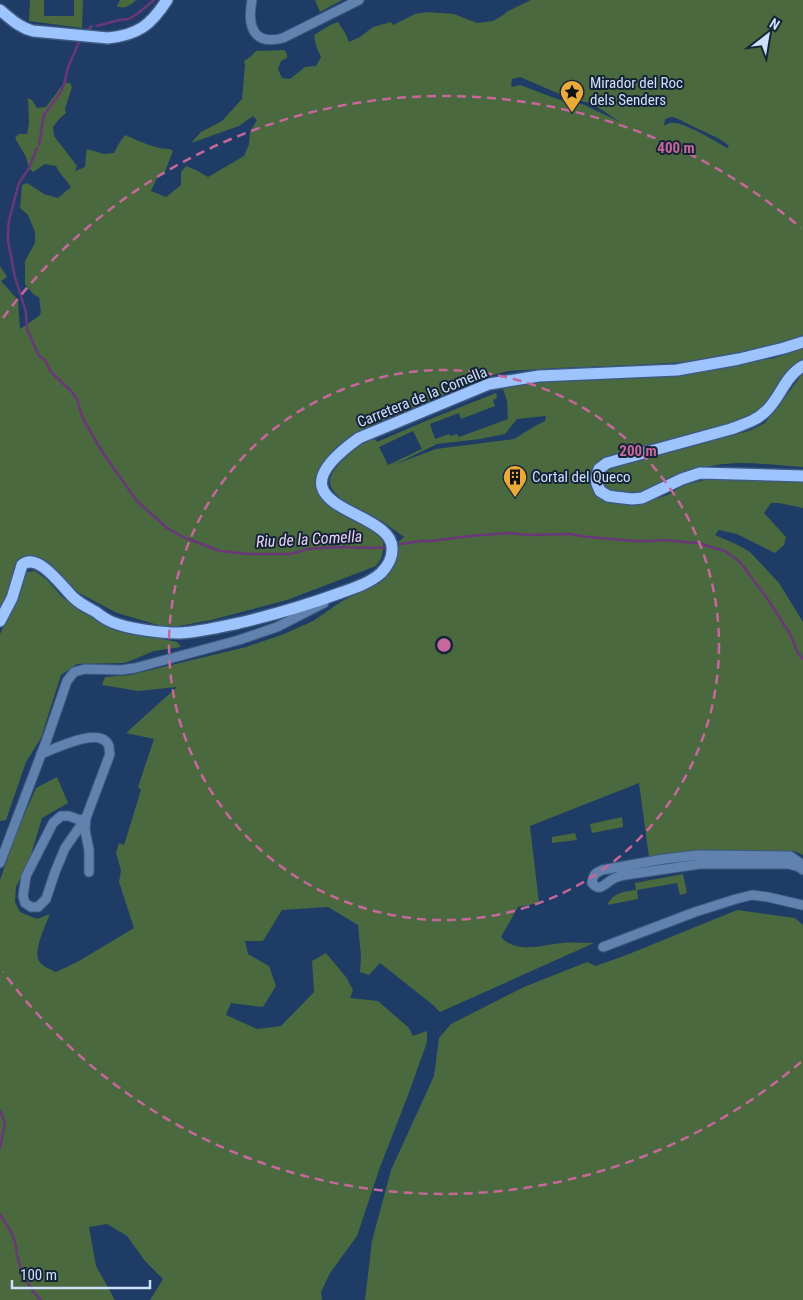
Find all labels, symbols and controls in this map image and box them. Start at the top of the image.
north arrow [743,10,793,60]
text: N [767,15,782,33]
place label: Mirador del Roc dels Senders [590,74,683,109]
place icon: Mirador del Roc dels Senders [559,79,585,113]
text: 400 m [657,139,695,157]
street label: Carretera de la Comella [354,363,490,431]
text: 200 m [619,442,657,460]
building icon: Cortal del Queco [502,464,528,498]
place label: Cortal del Queco [532,468,631,486]
water label: Riu de la Comella [255,527,363,551]
centre of rings [435,636,453,654]
scale bar [12,1258,150,1290]
text: 100 m [20,1266,57,1284]

